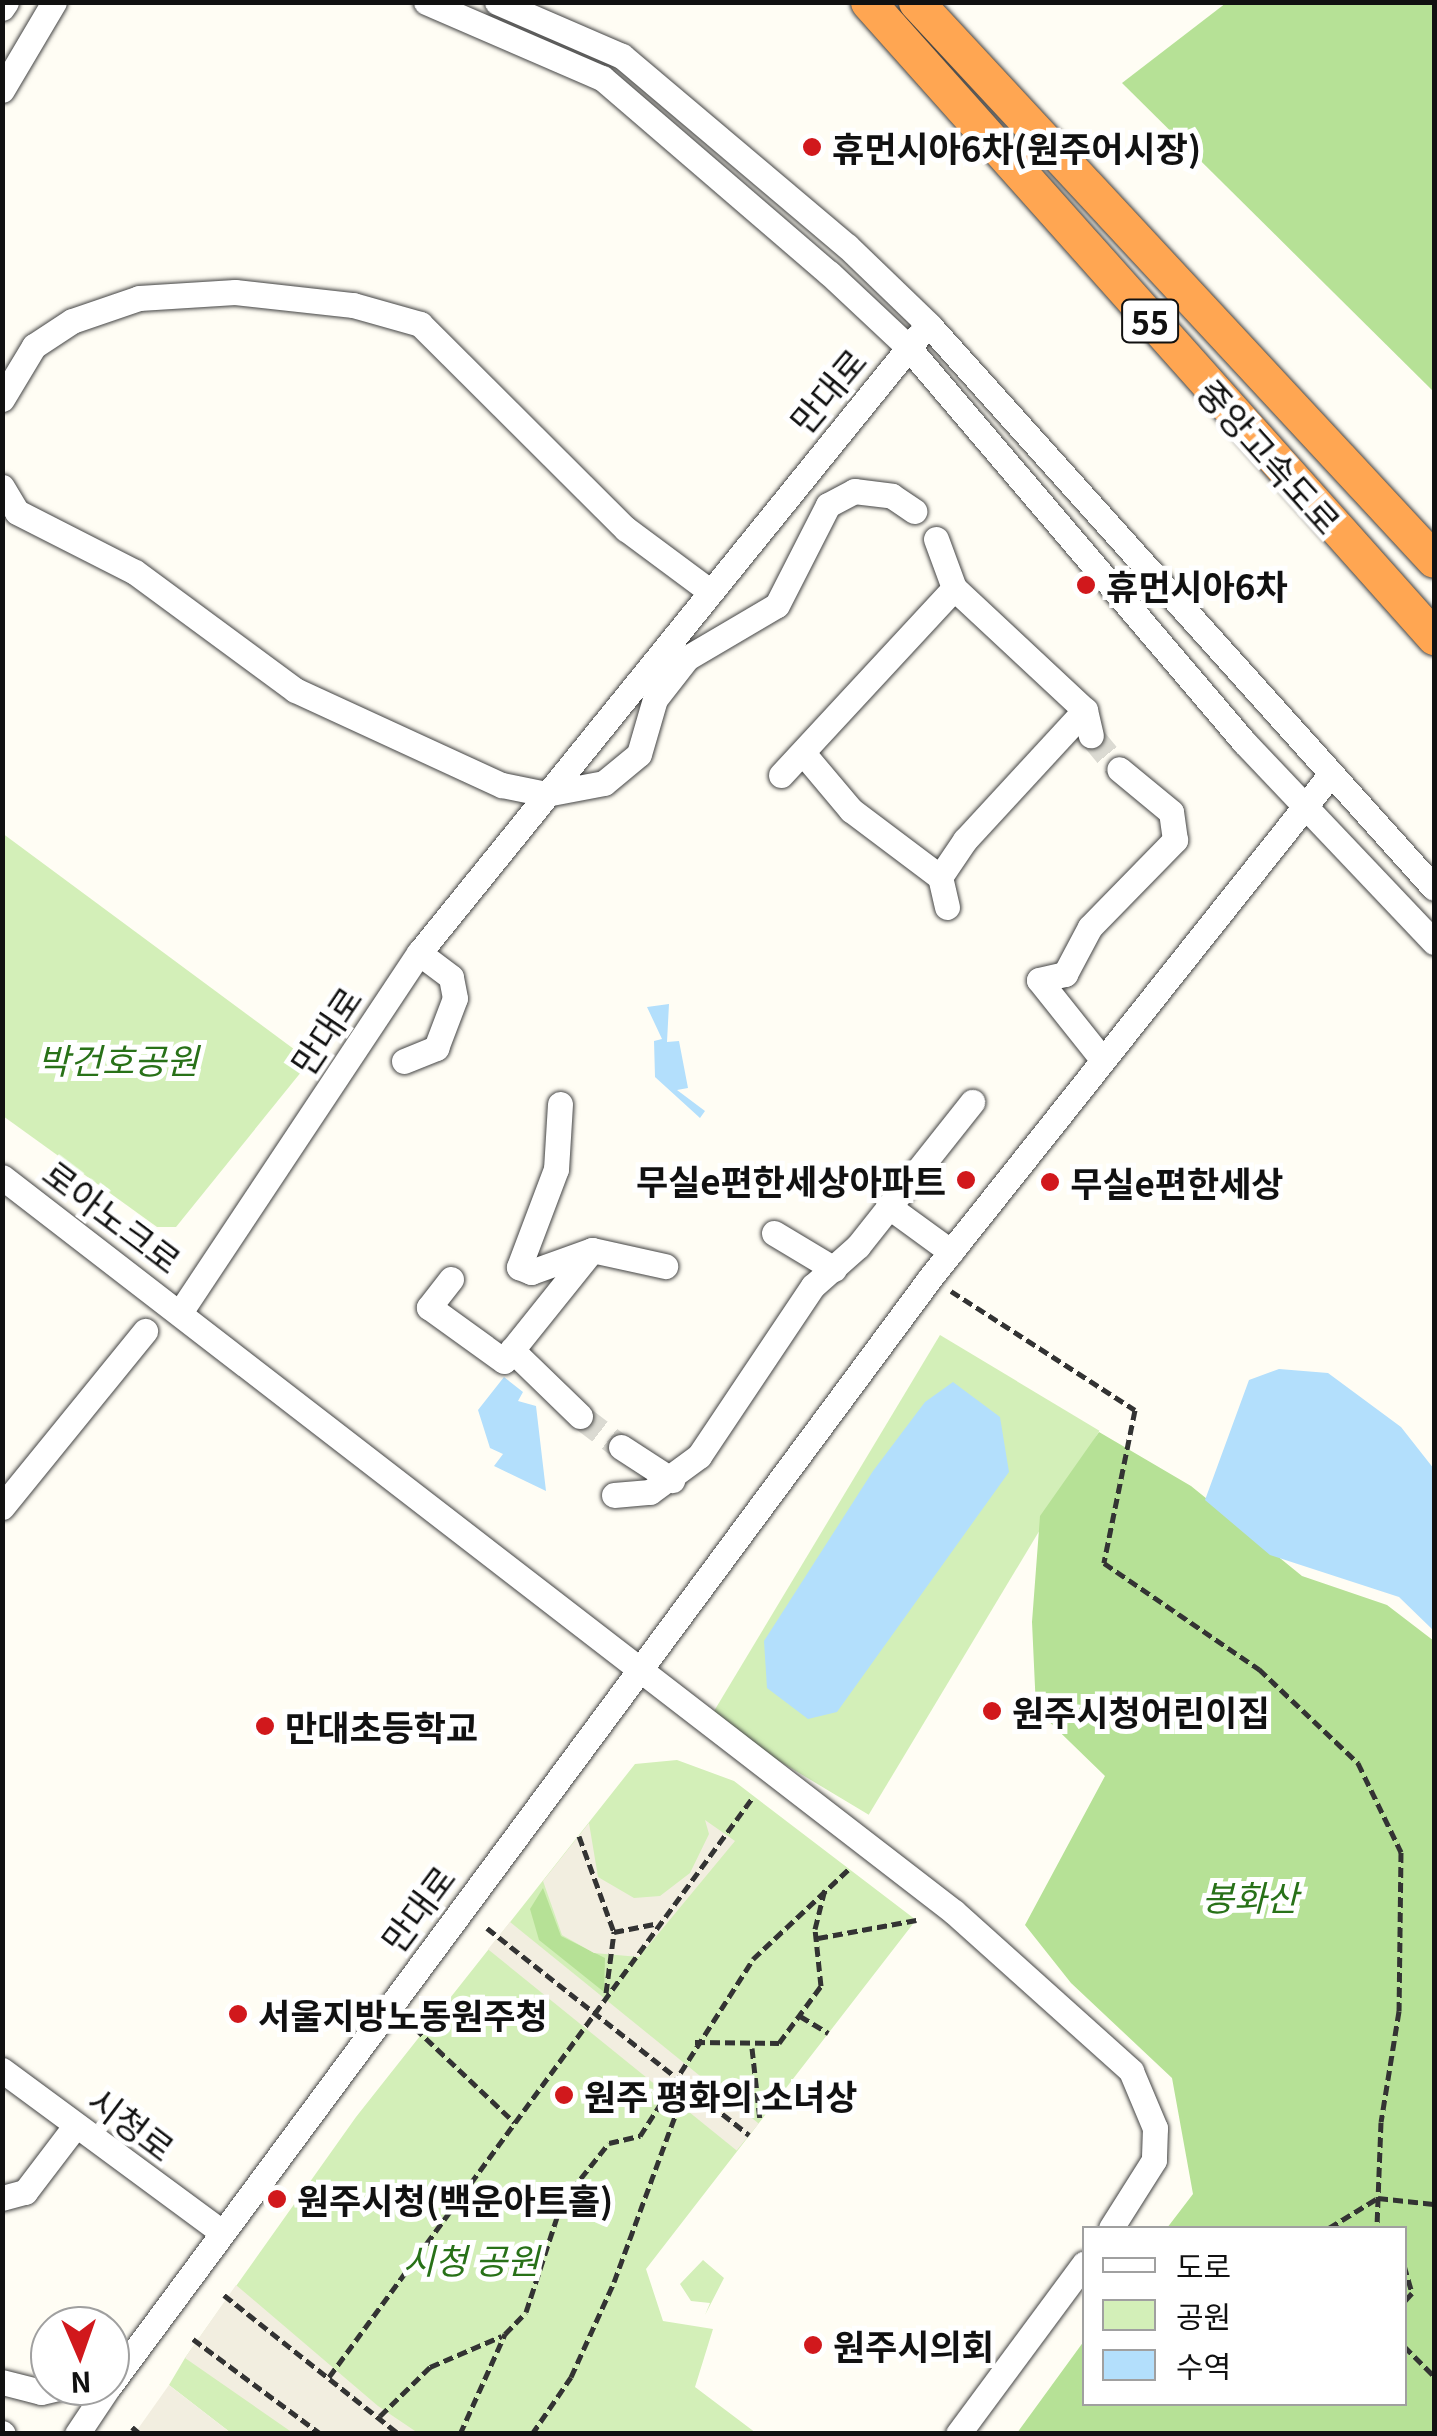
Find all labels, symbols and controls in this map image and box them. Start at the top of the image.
place label: 휴먼시아6차(원주어시장) [832,126,1201,168]
marker: 휴먼시아6차(원주어시장) [801,136,823,158]
road number: 55 [1120,294,1180,348]
street label: 만대로 [780,340,874,440]
street label: 중앙고속도로 [1190,370,1350,542]
place label: 휴먼시아6차 [1106,564,1288,606]
marker: 휴먼시아6차 [1075,574,1097,596]
street label: 만대로 [281,978,369,1082]
park label: 박건호공원 [38,1038,198,1080]
street label: 로아노크로 [36,1151,190,1281]
place label: 무실e편한세상아파트 [636,1159,946,1201]
place label: 무실e편한세상 [1070,1161,1284,1203]
marker: 무실e편한세상아파트 [955,1169,977,1191]
marker: 무실e편한세상 [1039,1171,1061,1193]
place label: 원주시청어린이집 [1012,1690,1270,1732]
marker: 원주시청어린이집 [981,1700,1003,1722]
place label: 만대초등학교 [285,1705,478,1747]
marker: 만대초등학교 [254,1715,276,1737]
street label: 만대로 [371,1857,463,1959]
park label: 봉화산 [1202,1875,1298,1917]
place label: 서울지방노동원주청 [258,1993,548,2035]
marker: 서울지방노동원주청 [227,2003,249,2025]
place label: 원주 평화의 소녀상 [584,2074,857,2116]
street label: 시청로 [81,2077,183,2169]
marker: 원주 평화의 소녀상 [553,2084,575,2106]
place label: 원주시청(백운아트홀) [297,2178,613,2220]
marker: 원주시청(백운아트홀) [266,2188,288,2210]
legend [1082,2226,1407,2406]
park label: 시청 공원 [403,2238,539,2280]
text: 도로 [1176,2243,1231,2287]
text: 공원 [1176,2293,1231,2337]
north arrow [30,2306,130,2406]
place label: 원주시의회 [833,2324,994,2366]
marker: 원주시의회 [802,2334,824,2356]
text: 수역 [1176,2343,1231,2387]
text: N [70,2364,92,2404]

